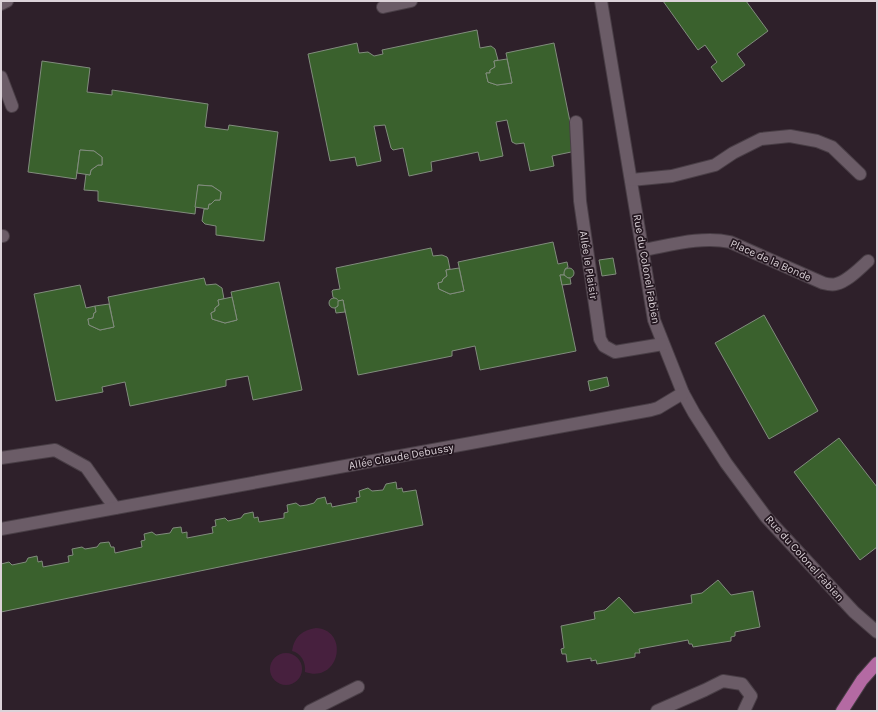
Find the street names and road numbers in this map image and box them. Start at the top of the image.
street label: Rue du Colonel Fabien [630,213,663,325]
street label: Allée le Plaisir [577,230,600,300]
street label: Place de la Bonde [728,237,814,284]
street label: Allée Claude Debussy [348,441,455,472]
street label: Rue du Colonel Fabien [763,513,847,604]

